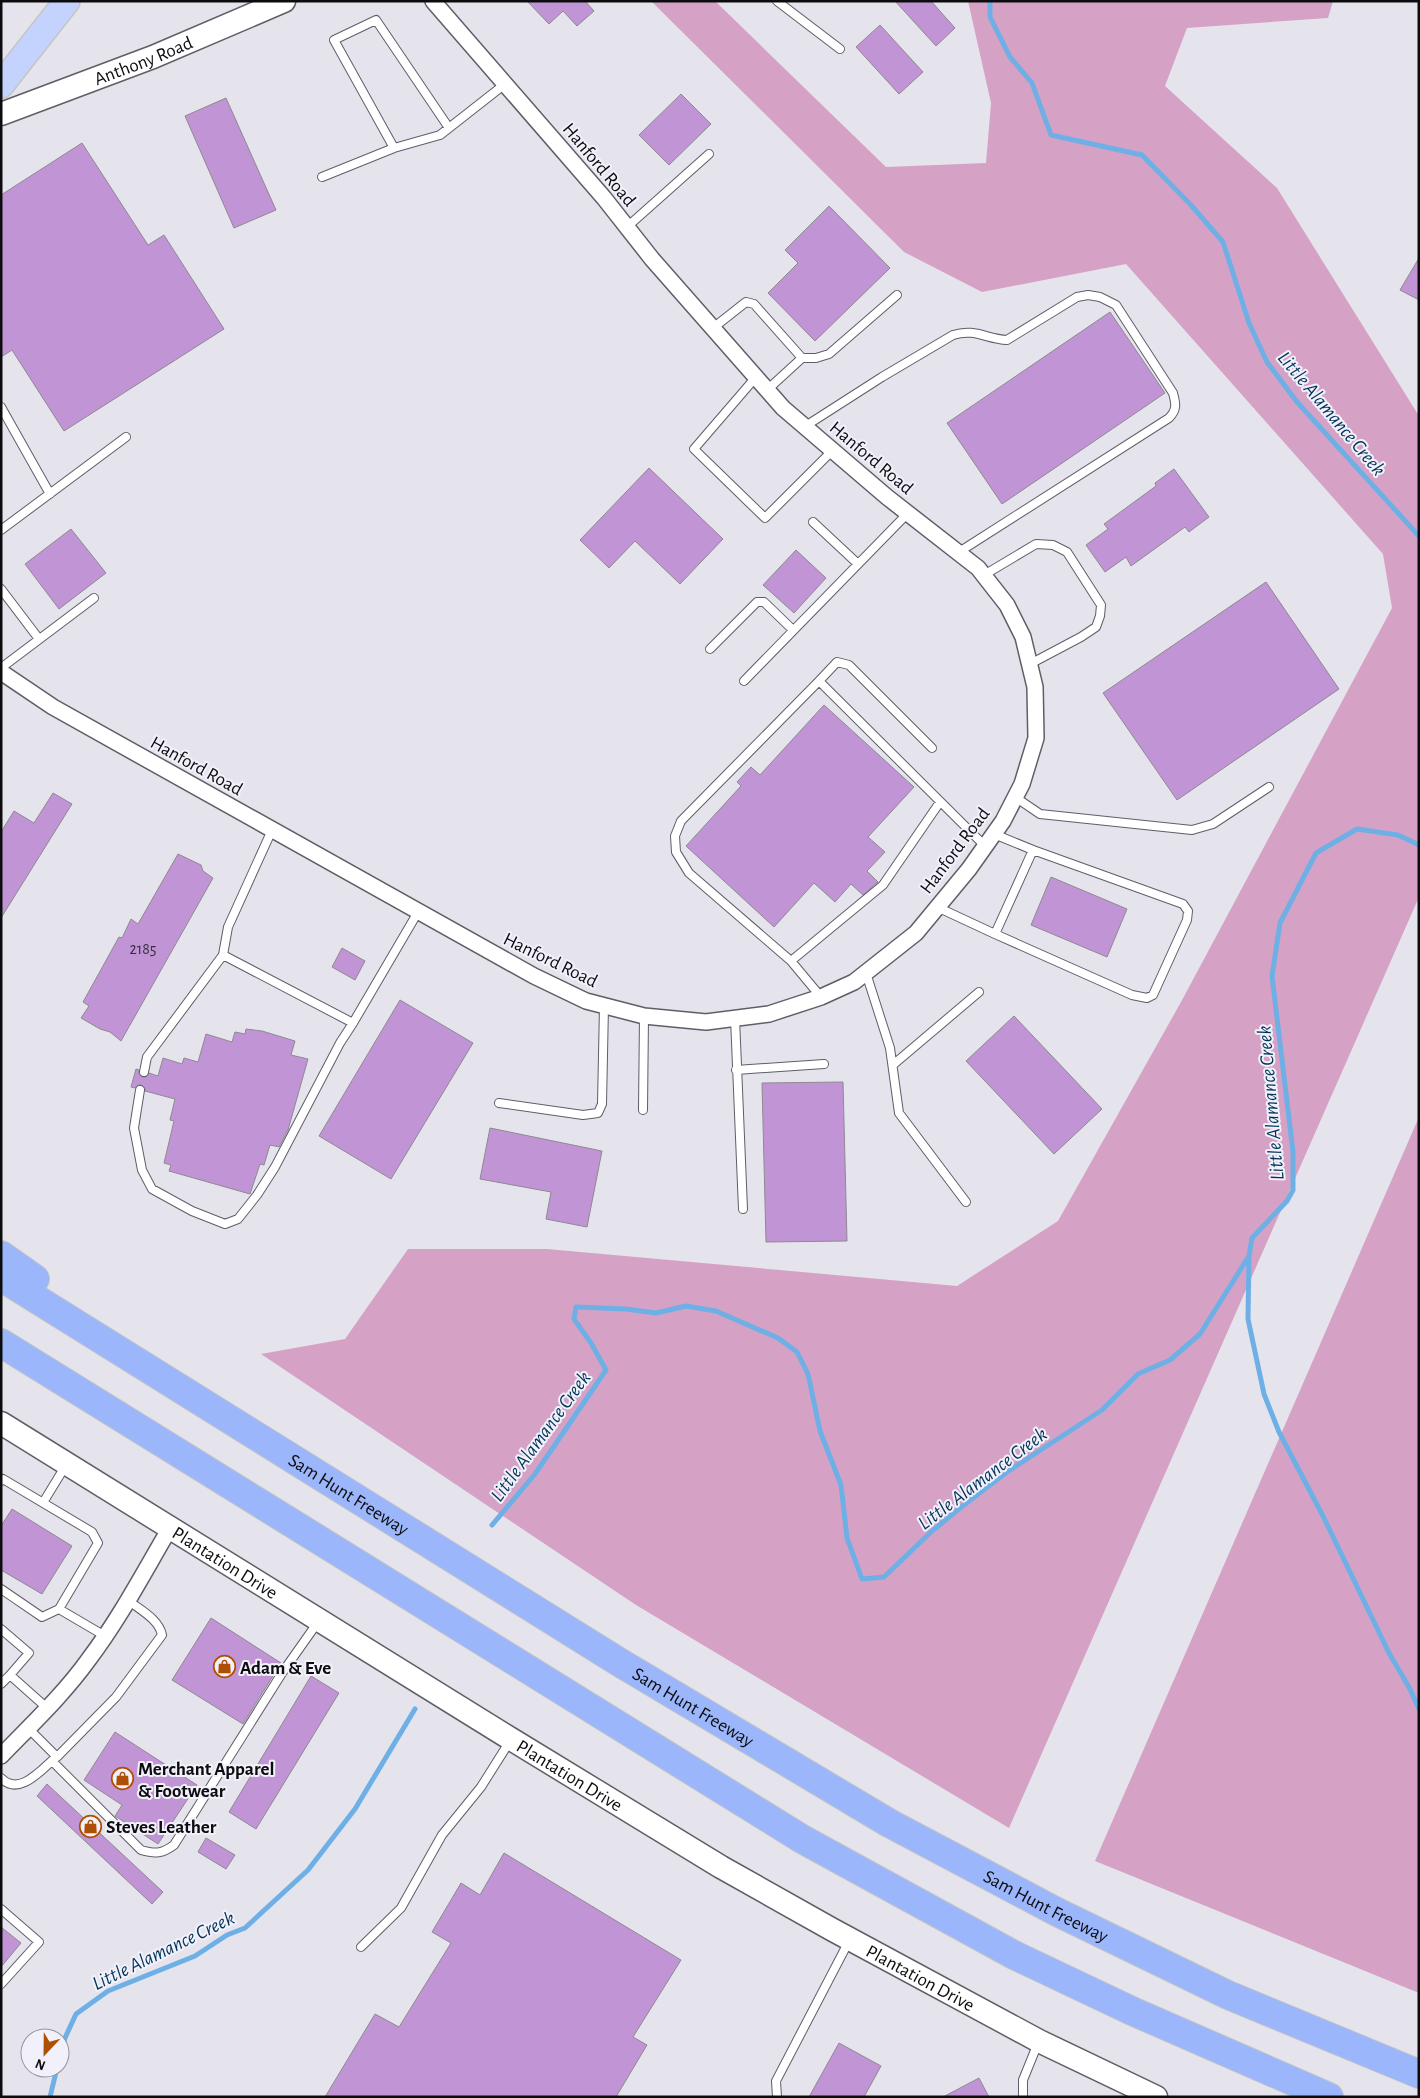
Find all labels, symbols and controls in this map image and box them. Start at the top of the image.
street label: Anthony Road [92,33,196,89]
street label: Hanford Road [559,120,639,210]
water label: Little Alamance Creek [1274,348,1389,480]
street label: Hanford Road [826,418,916,498]
street label: Hanford Road [147,733,246,799]
street label: Hanford Road [917,804,994,897]
street label: Hanford Road [500,929,601,991]
house number: 2185 [129,941,157,957]
water label: Little Alamance Creek [1254,1025,1288,1181]
water label: Little Alamance Creek [487,1368,595,1505]
water label: Little Alamance Creek [914,1424,1051,1534]
street label: Sam Hunt Freeway [285,1451,411,1539]
street label: Plantation Drive [169,1524,281,1603]
shop icon: Adam & Eve [212,1655,236,1679]
place label: Adam & Eve [240,1659,331,1678]
street label: Sam Hunt Freeway [629,1664,757,1751]
street label: Plantation Drive [513,1737,625,1816]
place label: Merchant Apparel & Footwear [138,1760,274,1801]
shop icon: Merchant Apparel & Footwear [110,1767,134,1791]
shop icon: Steves Leather [78,1814,102,1838]
place label: Steves Leather [106,1818,217,1837]
street label: Sam Hunt Freeway [980,1867,1111,1946]
water label: Little Alamance Creek [89,1908,238,1994]
street label: Plantation Drive [863,1942,977,2015]
north arrow [20,2028,70,2078]
text: N [33,2056,48,2072]

